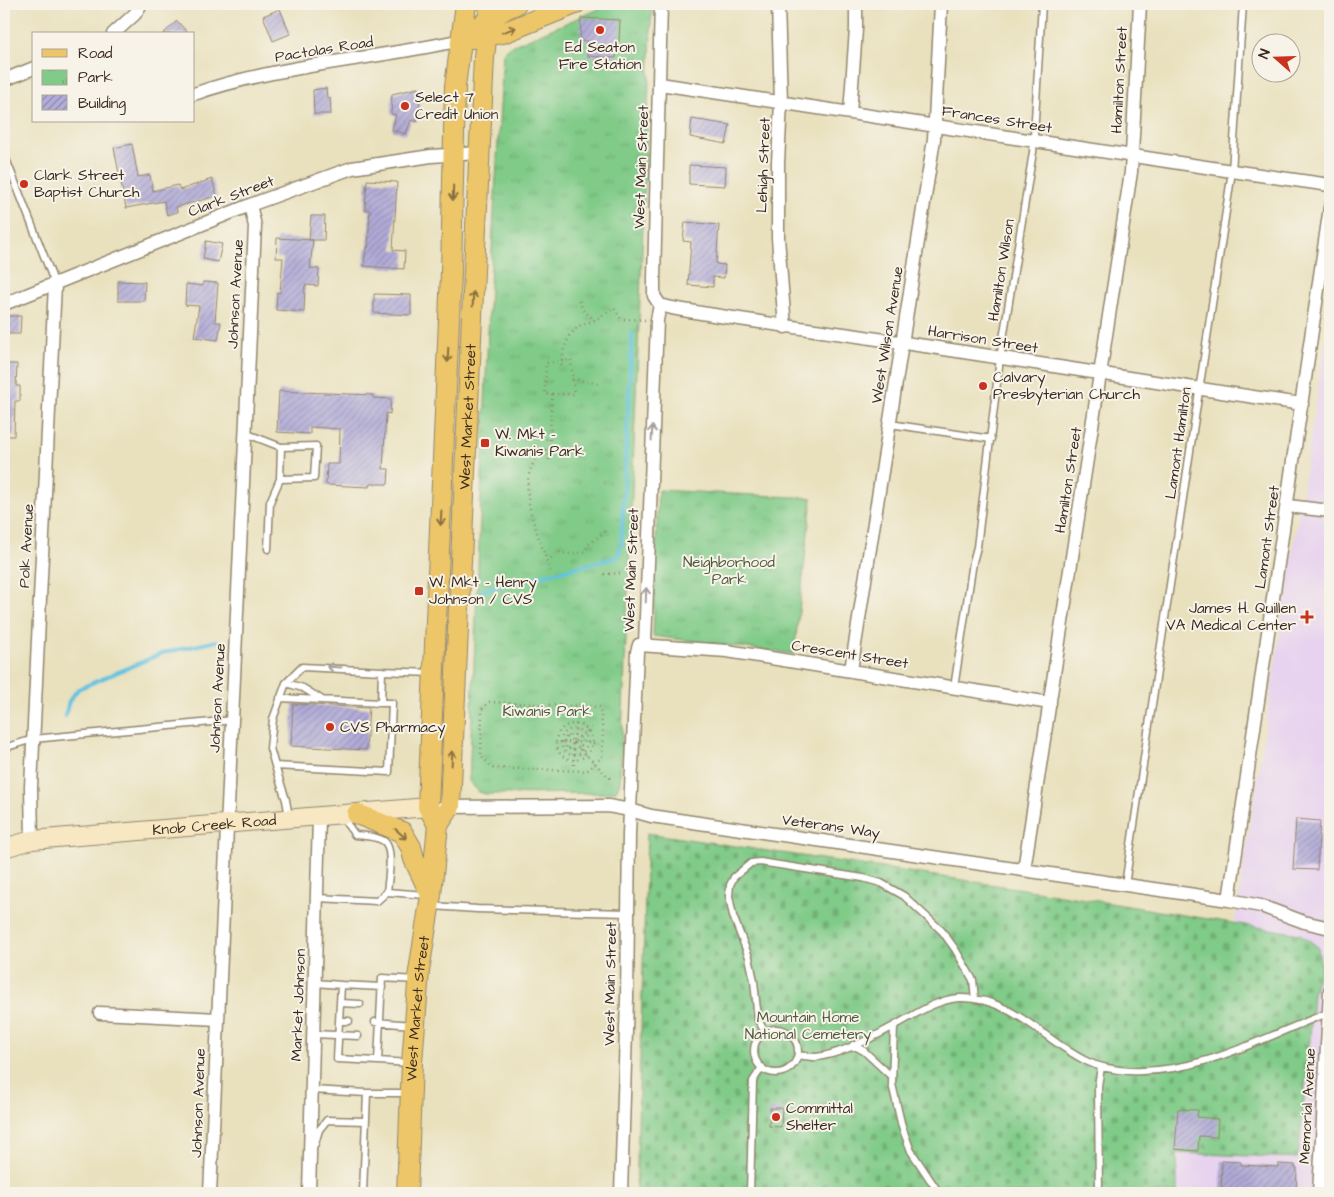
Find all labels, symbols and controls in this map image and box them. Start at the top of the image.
marker: Ed Seaton Fire Station [594,24,606,36]
one-way arrow [500,25,516,34]
street label: Hamilton Street [1106,26,1133,134]
street label: Pactolas Road [273,31,375,68]
legend [32,32,195,122]
north arrow [1252,32,1302,82]
place label: Ed Seaton Fire Station [559,37,642,75]
text: Road [78,43,113,64]
text: N [1254,46,1276,61]
text: Park [78,67,113,88]
place label: Select 7 Credit Union [415,87,499,125]
text: Building [78,93,126,115]
marker: Select 7 Credit Union [399,100,411,112]
street label: Frances Street [940,100,1053,139]
street label: West Main Street [629,105,654,229]
street label: Lehigh Street [751,117,777,213]
place label: Clark Street Baptist Church [34,165,140,203]
street label: Clark Street [185,170,277,222]
marker: Clark Street Baptist Church [18,178,30,190]
one-way arrow [448,184,458,201]
street label: Hamilton Wilson [983,217,1020,323]
street label: Johnson Avenue [222,239,249,349]
street label: West Wilson Avenue [866,265,909,405]
one-way arrow [468,291,477,307]
street label: Harrison Street [926,320,1040,359]
street label: West Market Street [454,343,482,490]
one-way arrow [443,347,452,363]
place label: Calvary Presbyterian Church [993,367,1140,406]
marker: Calvary Presbyterian Church [977,380,989,392]
street label: Lamont Hamilton [1160,385,1197,500]
place label: W. Mkt - Kiwanis Park [495,424,584,462]
one-way arrow [647,425,657,442]
street label: Hamilton Street [1050,425,1087,535]
marker: W. Mkt - Kiwanis Park [479,437,491,449]
street label: Lamont Street [1250,484,1285,590]
street label: Polk Avenue [14,503,39,589]
street label: West Main Street [619,508,644,632]
one-way arrow [436,509,445,525]
park label: Neighborhood Park [683,552,775,590]
place label: W. Mkt - Henry Johnson / CVS [429,572,537,610]
marker: W. Mkt - Henry Johnson / CVS [413,585,425,597]
one-way arrow [642,587,651,603]
place label: James H. Quillen VA Medical Center [1166,598,1296,636]
marker: James H. Quillen VA Medical Center [1300,610,1314,624]
street label: Crescent Street [790,635,910,674]
street label: Johnson Avenue [204,643,231,753]
one-way arrow [326,663,342,672]
park label: Kiwanis Park [502,701,592,722]
place label: CVS Pharmacy [340,717,446,739]
marker: CVS Pharmacy [324,721,336,733]
one-way arrow [447,751,457,767]
street label: Veterans Way [780,809,881,845]
street label: Knob Creek Road [151,810,277,841]
one-way arrow [394,827,407,839]
street label: West Main Street [599,922,622,1046]
street label: West Market Street [401,934,435,1081]
street label: Market Johnson [286,948,311,1062]
park label: Mountain Home National Cemetery [745,1007,871,1046]
street label: Johnson Avenue [186,1048,211,1158]
street label: Memorial Avenue [1294,1048,1321,1164]
place label: Committal Shelter [786,1098,853,1136]
marker: Committal Shelter [770,1111,782,1123]

